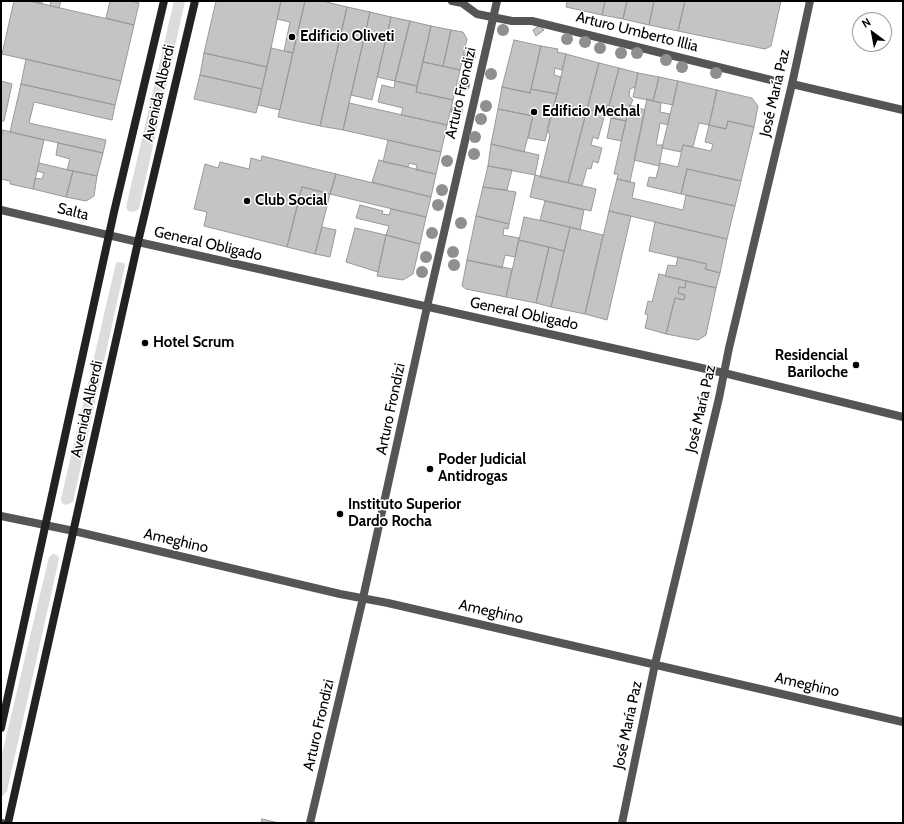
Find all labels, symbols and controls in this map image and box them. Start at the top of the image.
street label: Arturo Umberto Illia [574,8,700,56]
north arrow [852,12,892,52]
text: N [859,15,873,31]
place label: Edificio Oliveti [300,28,394,46]
marker: Edificio Oliveti [287,32,297,42]
street label: Avenida Alberdi [139,43,179,143]
street label: Arturo Frondizi [442,46,480,140]
street label: José María Paz [756,47,794,139]
place label: Edificio Mechal [542,103,640,121]
marker: Edificio Mechal [529,107,539,117]
place label: Club Social [255,192,327,210]
marker: Club Social [242,196,252,206]
street label: Salta [55,199,91,225]
street label: General Obligado [152,223,264,265]
street label: General Obligado [468,294,580,334]
place label: Hotel Scrum [153,334,234,352]
marker: Hotel Scrum [140,338,150,348]
place label: Residencial Bariloche [775,347,848,382]
street label: Avenida Alberdi [67,359,107,459]
marker: Residencial Bariloche [851,360,861,370]
street label: Arturo Frondizi [373,362,409,456]
street label: José María Paz [682,363,720,455]
place label: Poder Judicial Antidrogas [438,451,526,486]
marker: Poder Judicial Antidrogas [425,464,435,474]
place label: Instituto Superior Dardo Rocha [348,496,461,531]
marker: Instituto Superior Dardo Rocha [335,509,345,519]
street label: Ameghino [142,525,210,557]
street label: Ameghino [457,596,525,628]
street label: Ameghino [773,669,841,701]
street label: Arturo Frondizi [300,678,338,772]
street label: José María Paz [610,679,646,771]

